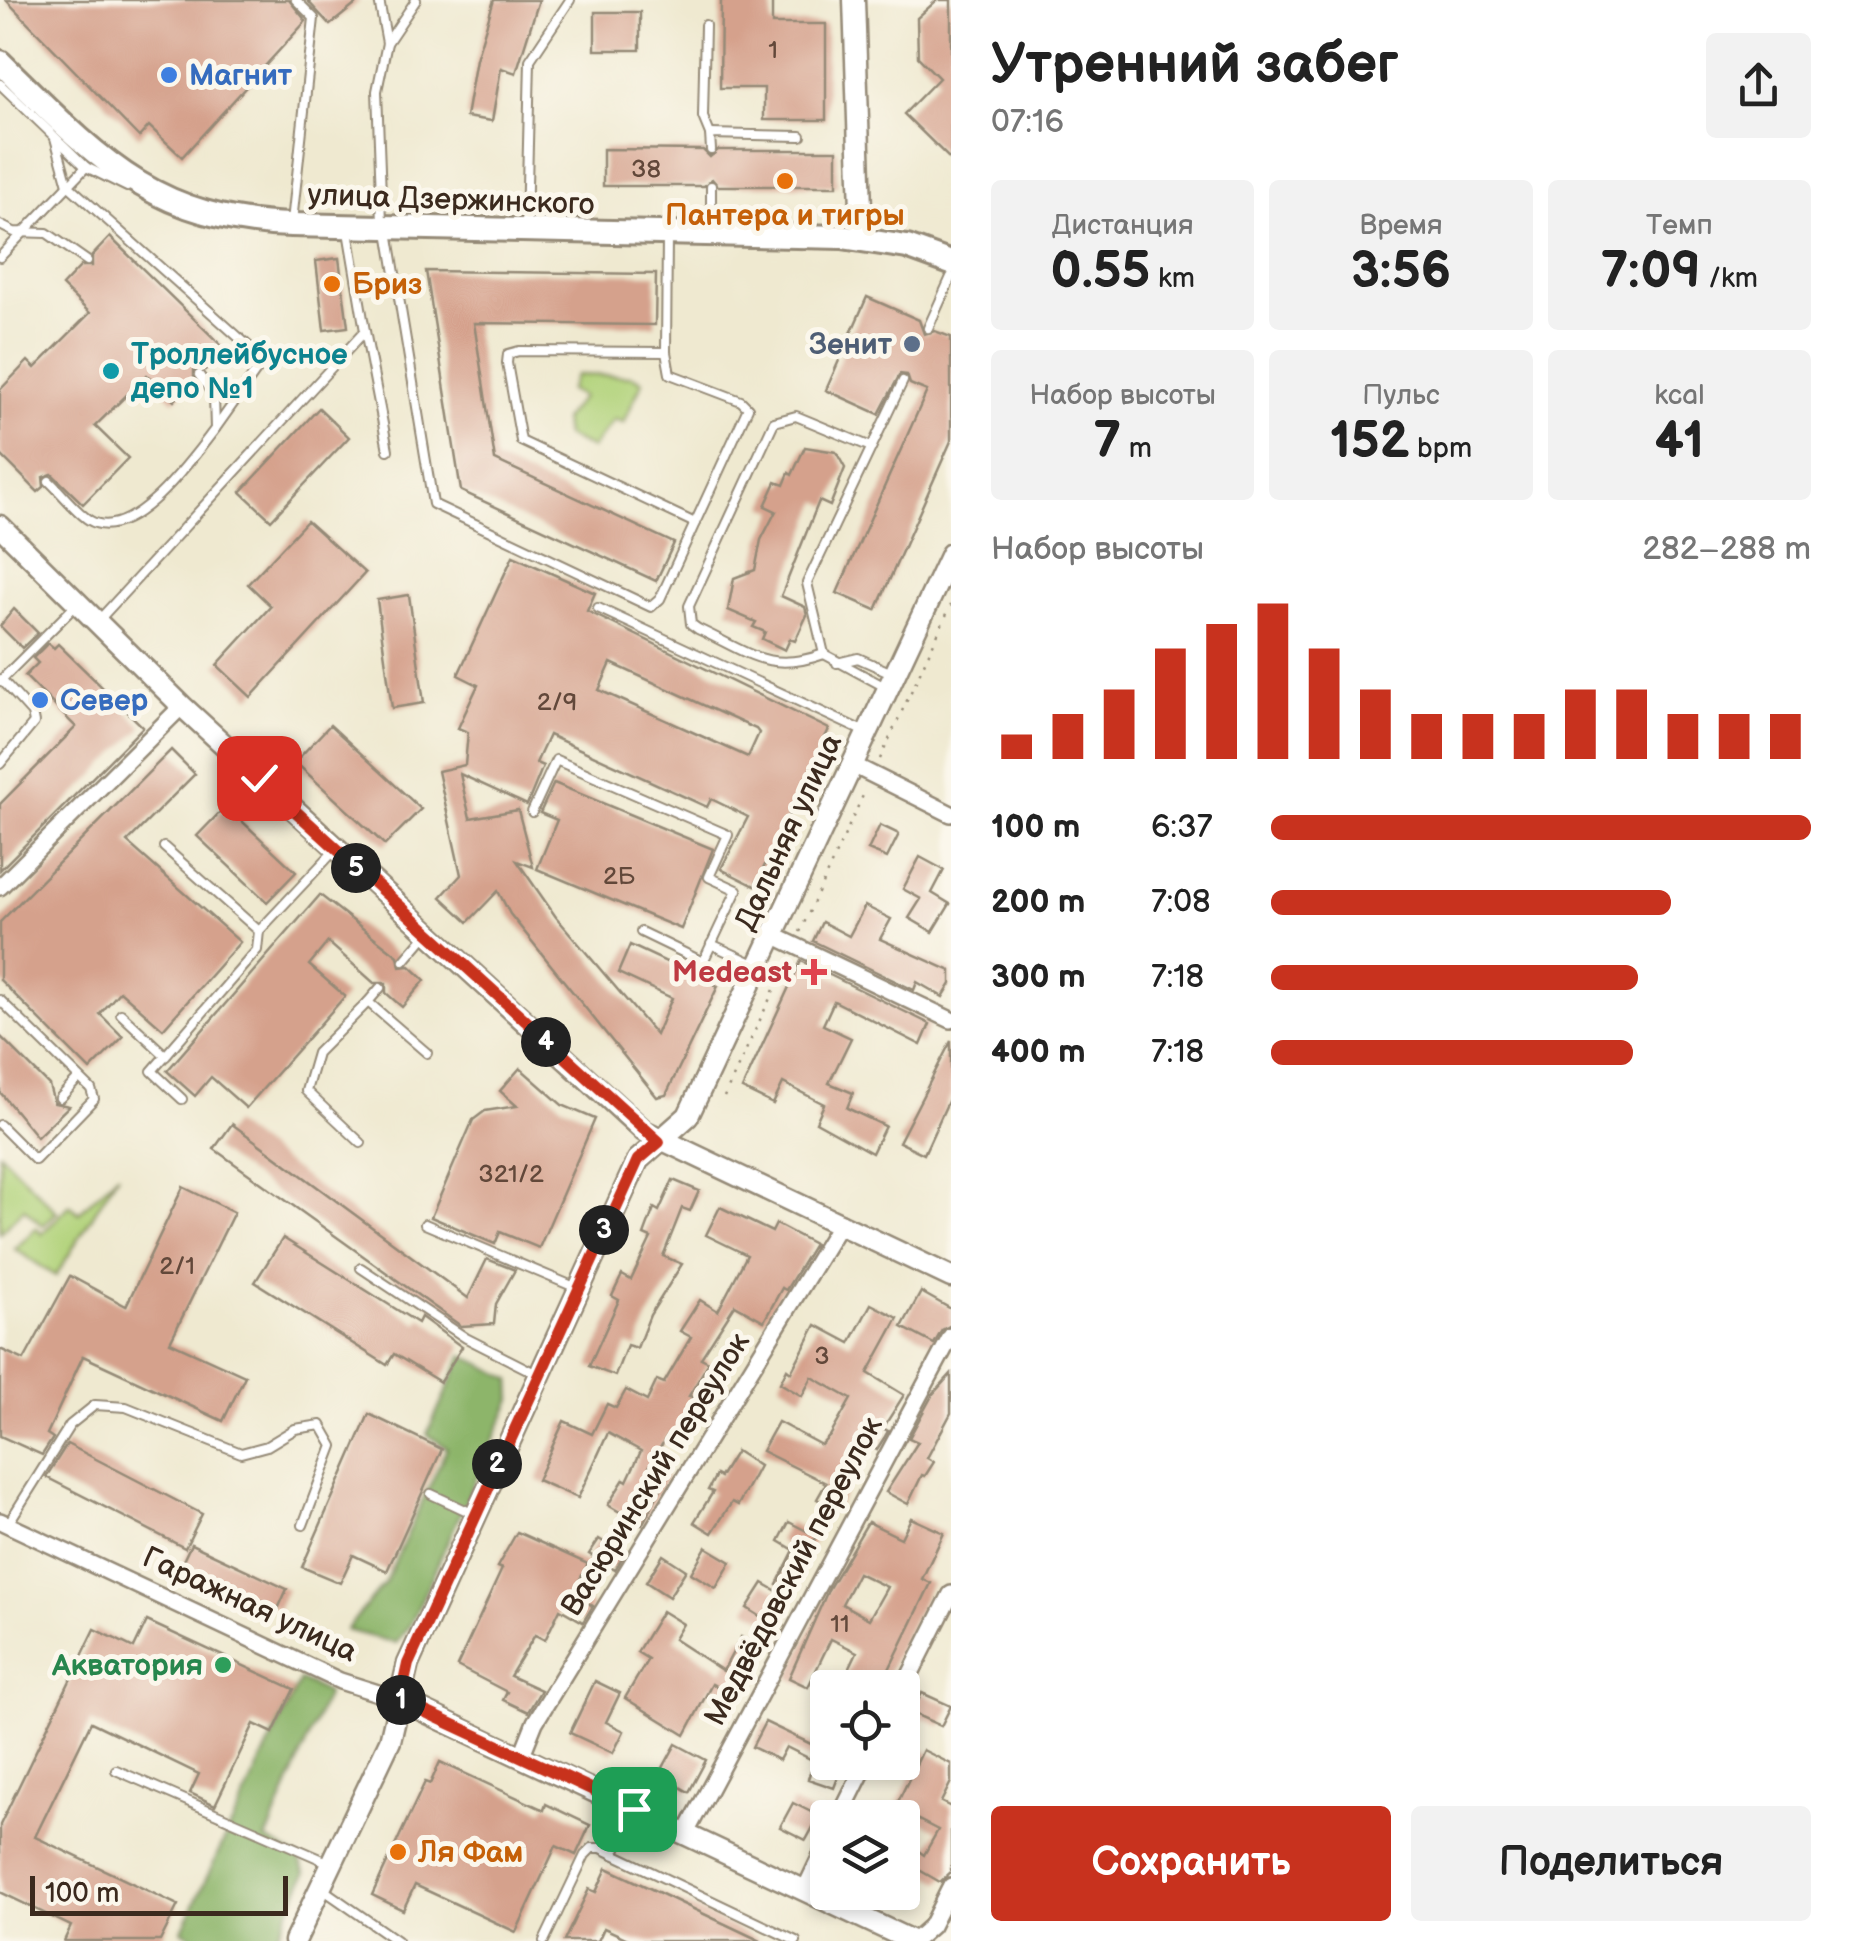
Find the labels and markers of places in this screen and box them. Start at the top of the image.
place label: Магнит [189,58,293,94]
marker: Магнит [158,64,180,86]
marker: Пантера и тигры [774,170,796,192]
place label: Пантера и тигры [665,198,905,234]
place label: Бриз [352,267,422,303]
marker: Бриз [321,273,343,295]
place label: Зенит [809,327,893,363]
marker: Зенит [901,333,923,355]
place label: Троллейбусное депо №1 [130,337,348,407]
marker: Троллейбусное депо №1 [100,360,122,382]
place label: Север [60,683,149,719]
marker: Север [29,689,51,711]
pin [217,736,302,821]
pin: 5 [331,843,381,893]
place label: Medeast [672,955,792,991]
marker: Medeast [801,959,827,985]
pin: 4 [521,1017,571,1067]
pin: 3 [579,1205,629,1255]
pin: 2 [472,1439,522,1489]
place label: Акватория [51,1648,203,1684]
marker: Акватория [212,1654,234,1676]
pin: 1 [376,1675,426,1725]
pin [592,1767,677,1852]
place label: Ля Фам [417,1835,523,1871]
marker: Ля Фам [387,1841,409,1863]

